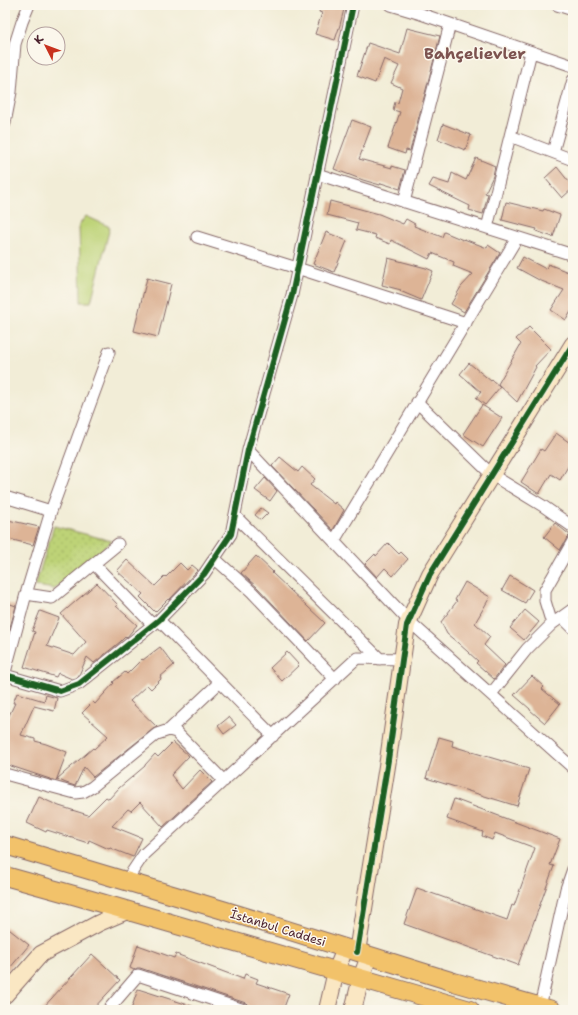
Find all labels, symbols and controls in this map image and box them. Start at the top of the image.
north arrow [26,26,66,66]
text: K [31,31,47,47]
district label: Bahçelievler [424,43,526,64]
street label: İstanbul Caddesi [228,906,328,950]

